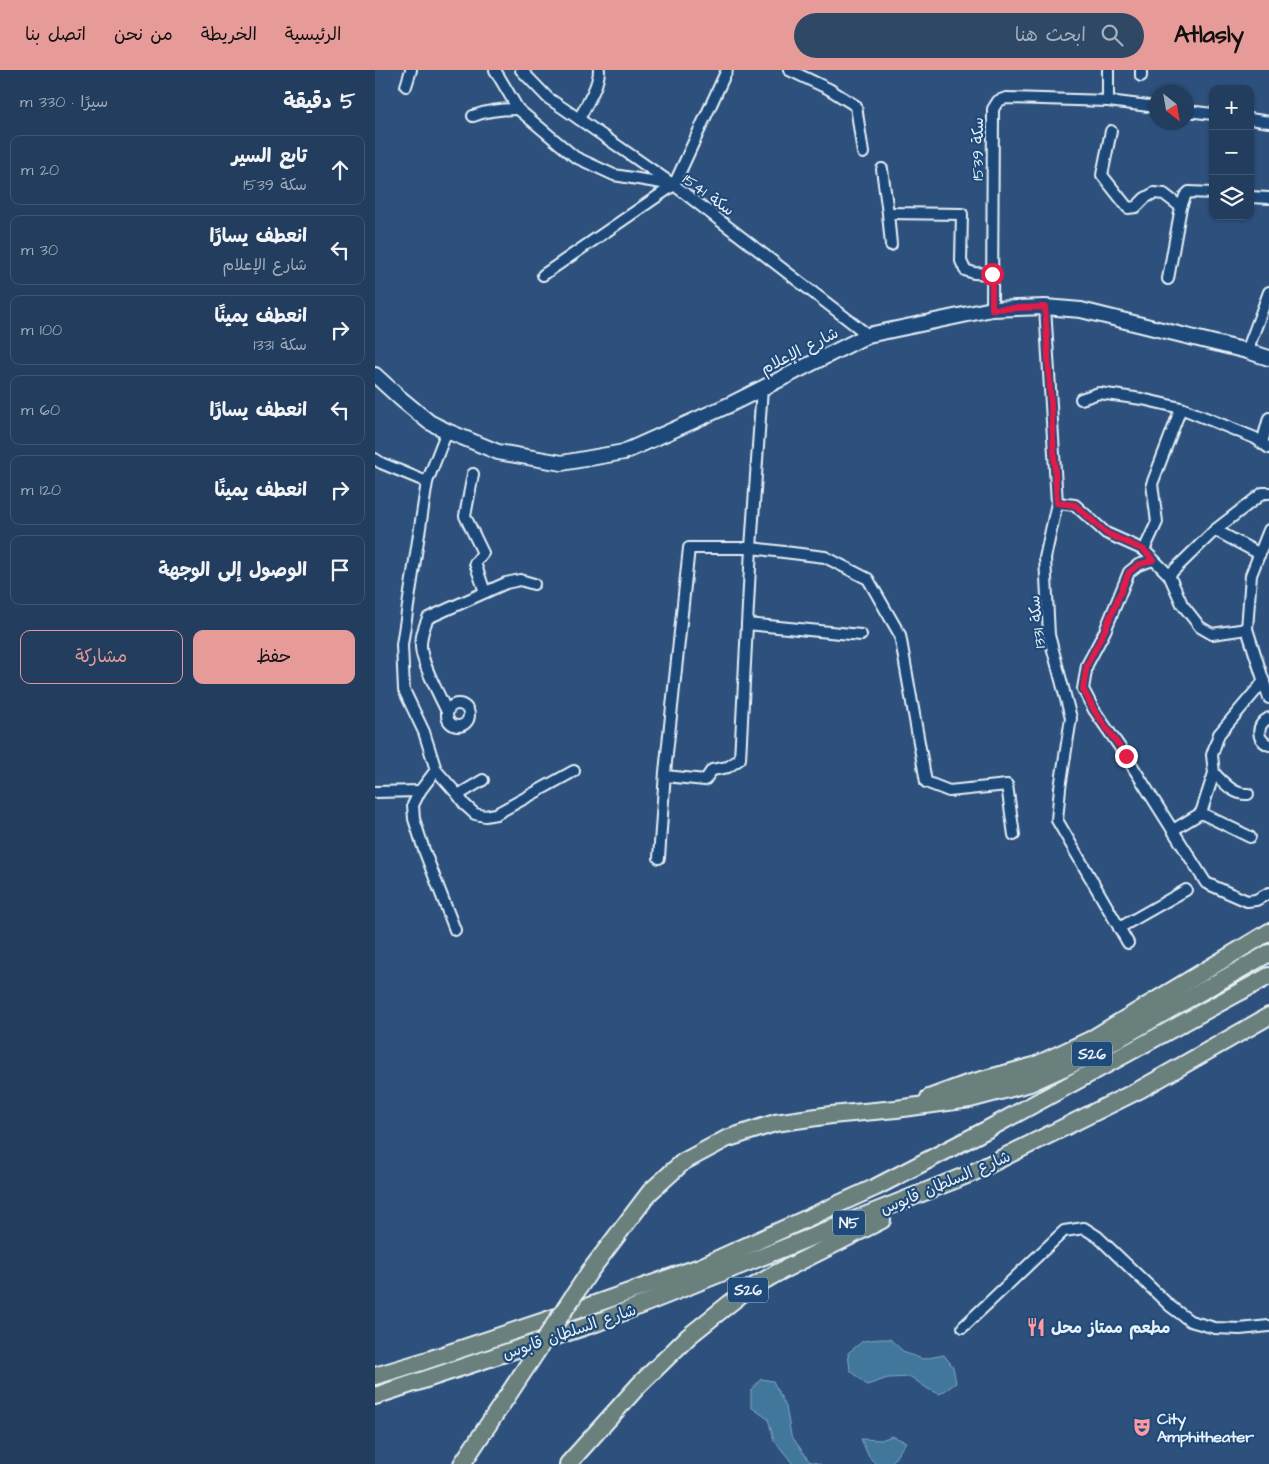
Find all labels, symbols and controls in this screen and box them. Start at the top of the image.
search box [794,13,1144,58]
text: Atlasly [1174,18,1244,52]
icon: search [1098,21,1126,49]
text: اتصل بنا [25,22,86,47]
text: من نحن [114,22,173,47]
text: الخريطة [201,22,257,47]
text: الرئيسية [285,22,341,47]
text: ابحث هنا [1015,22,1086,49]
north arrow [1149,85,1194,130]
map controls [1209,85,1254,220]
button: + [1209,85,1254,130]
text: 5 دقيقة [283,87,355,116]
text: سيرًا · 330 m [20,91,108,113]
street label: سكة 1539 [967,117,989,181]
button: − [1209,130,1254,175]
text: تابع السير [232,143,307,170]
icon: ahead [326,156,354,184]
text: 20 m [21,159,59,181]
street label: سكة 1541 [678,168,739,221]
text: سكة 1539 [243,174,307,196]
button: layers [1209,175,1254,220]
text: انعطف يسارًا [210,223,307,250]
icon: left [326,236,354,264]
text: 30 m [21,239,58,261]
text: شارع الإعلام [222,254,307,276]
route start [981,263,1004,286]
text: انعطف يمينًا [215,303,307,330]
icon: right [326,316,354,344]
text: 100 m [21,319,62,341]
street label: شارع الإعلام [757,322,843,381]
text: سكة 1331 [254,334,307,356]
icon: left [326,396,354,424]
text: انعطف يسارًا [210,397,307,424]
text: 60 m [21,399,60,421]
icon: right [326,476,354,504]
text: انعطف يمينًا [215,477,307,504]
text: 120 m [21,479,61,501]
icon: arrive [326,556,354,584]
text: الوصول إلى الوجهة [158,557,307,584]
street label: سكة 1331 [1023,594,1051,650]
button: مشاركة [20,630,183,684]
button: حفظ [193,630,355,684]
route end [1115,745,1138,768]
road number: S26 [1072,1042,1112,1066]
street label: شارع السلطان قابوس [877,1145,1014,1220]
road number: N5 [833,1210,865,1236]
road number: S26 [728,1278,768,1302]
street label: شارع السلطان قابوس [500,1299,639,1365]
restaurant icon: مطعم ممتاز محل [1025,1316,1047,1338]
place label: مطعم ممتاز محل [1051,1317,1170,1340]
place label: City Amphitheater [1157,1408,1254,1448]
theatre icon: City Amphitheater [1131,1416,1153,1438]

